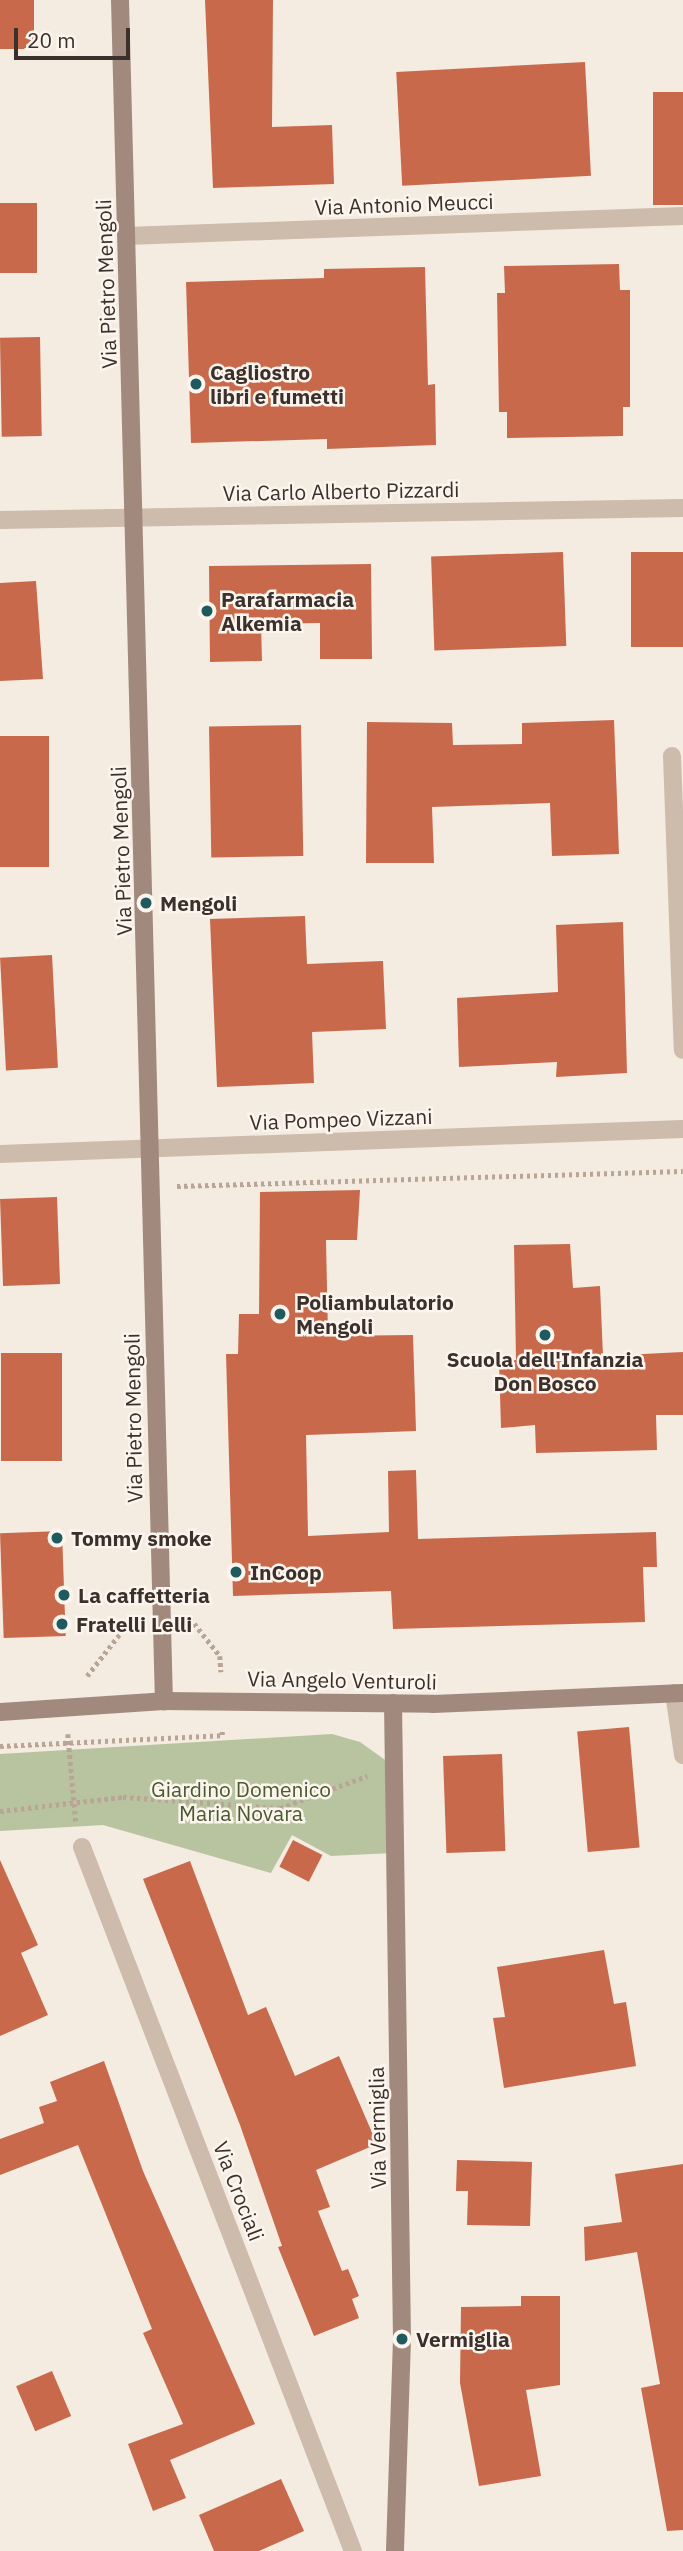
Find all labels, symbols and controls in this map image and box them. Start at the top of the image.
scale bar [18,14,133,58]
text: 20 m [27,26,76,54]
street label: Via Antonio Meucci [314,188,494,220]
street label: Via Pietro Mengoli [90,199,122,369]
place label: Cagliostro libri e fumetti [210,359,344,409]
marker: Cagliostro libri e fumetti [188,376,204,392]
street label: Via Carlo Alberto Pizzardi [222,476,460,506]
place label: Parafarmacia Alkemia [221,586,354,636]
marker: Parafarmacia Alkemia [199,603,215,619]
street label: Via Pietro Mengoli [105,766,137,936]
place label: Mengoli [160,890,237,916]
marker: Mengoli [138,895,154,911]
street label: Via Pompeo Vizzani [249,1103,433,1135]
place label: Poliambulatorio Mengoli [296,1289,454,1339]
marker: Poliambulatorio Mengoli [270,1304,290,1324]
marker: Scuola dell'Infanzia Don Bosco [537,1327,553,1343]
street label: Via Pietro Mengoli [119,1333,147,1503]
place label: Scuola dell'Infanzia Don Bosco [447,1346,643,1396]
place label: Tommy smoke [71,1525,212,1551]
marker: Tommy smoke [49,1530,65,1546]
place label: InCoop [250,1559,322,1585]
marker: InCoop [228,1564,244,1580]
place label: La caffetteria [78,1582,210,1608]
marker: La caffetteria [56,1587,72,1603]
place label: Fratelli Lelli [76,1611,192,1637]
marker: Fratelli Lelli [54,1616,70,1632]
street label: Via Angelo Venturoli [247,1666,437,1694]
park label: Giardino Domenico Maria Novara [151,1776,331,1826]
street label: Via Vermiglia [363,2067,391,2189]
street label: Via Crociali [208,2138,270,2244]
place label: Vermiglia [416,2326,510,2352]
marker: Vermiglia [394,2331,410,2347]

